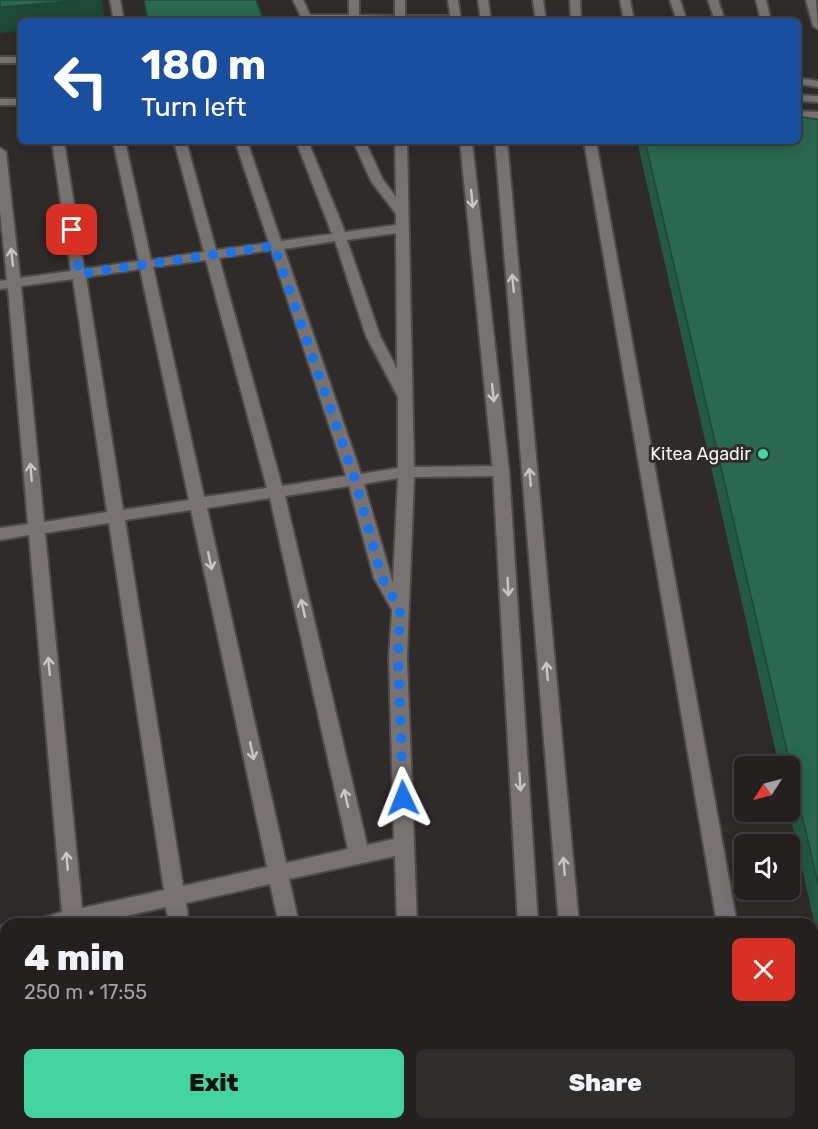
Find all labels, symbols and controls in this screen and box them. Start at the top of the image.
text: 180 m [141,40,266,90]
icon: left [42,42,120,120]
text: Turn left [141,91,246,123]
one-way arrow [467,189,478,209]
pin [46,204,97,255]
icon: arrive [55,213,88,246]
one-way arrow [6,248,17,268]
one-way arrow [507,273,518,293]
one-way arrow [488,383,499,402]
place label: Kitea Agadir [650,443,751,465]
marker: Kitea Agadir [756,447,770,461]
one-way arrow [26,463,37,483]
one-way arrow [524,468,535,488]
one-way arrow [205,550,216,570]
one-way arrow [503,577,514,597]
one-way arrow [297,599,308,618]
one-way arrow [43,657,54,677]
one-way arrow [541,662,552,682]
one-way arrow [247,741,258,760]
north arrow [734,756,800,822]
map controls [734,756,800,900]
position arrow [371,766,435,830]
one-way arrow [514,772,525,792]
one-way arrow [340,789,351,808]
button: sound [734,834,800,900]
one-way arrow [61,851,72,871]
one-way arrow [558,856,569,876]
text: 4 min [24,936,125,979]
button: close [732,938,795,1001]
text: 250 m · 17:55 [24,980,147,1004]
button: Exit [24,1049,404,1118]
button: Share [416,1049,795,1118]

